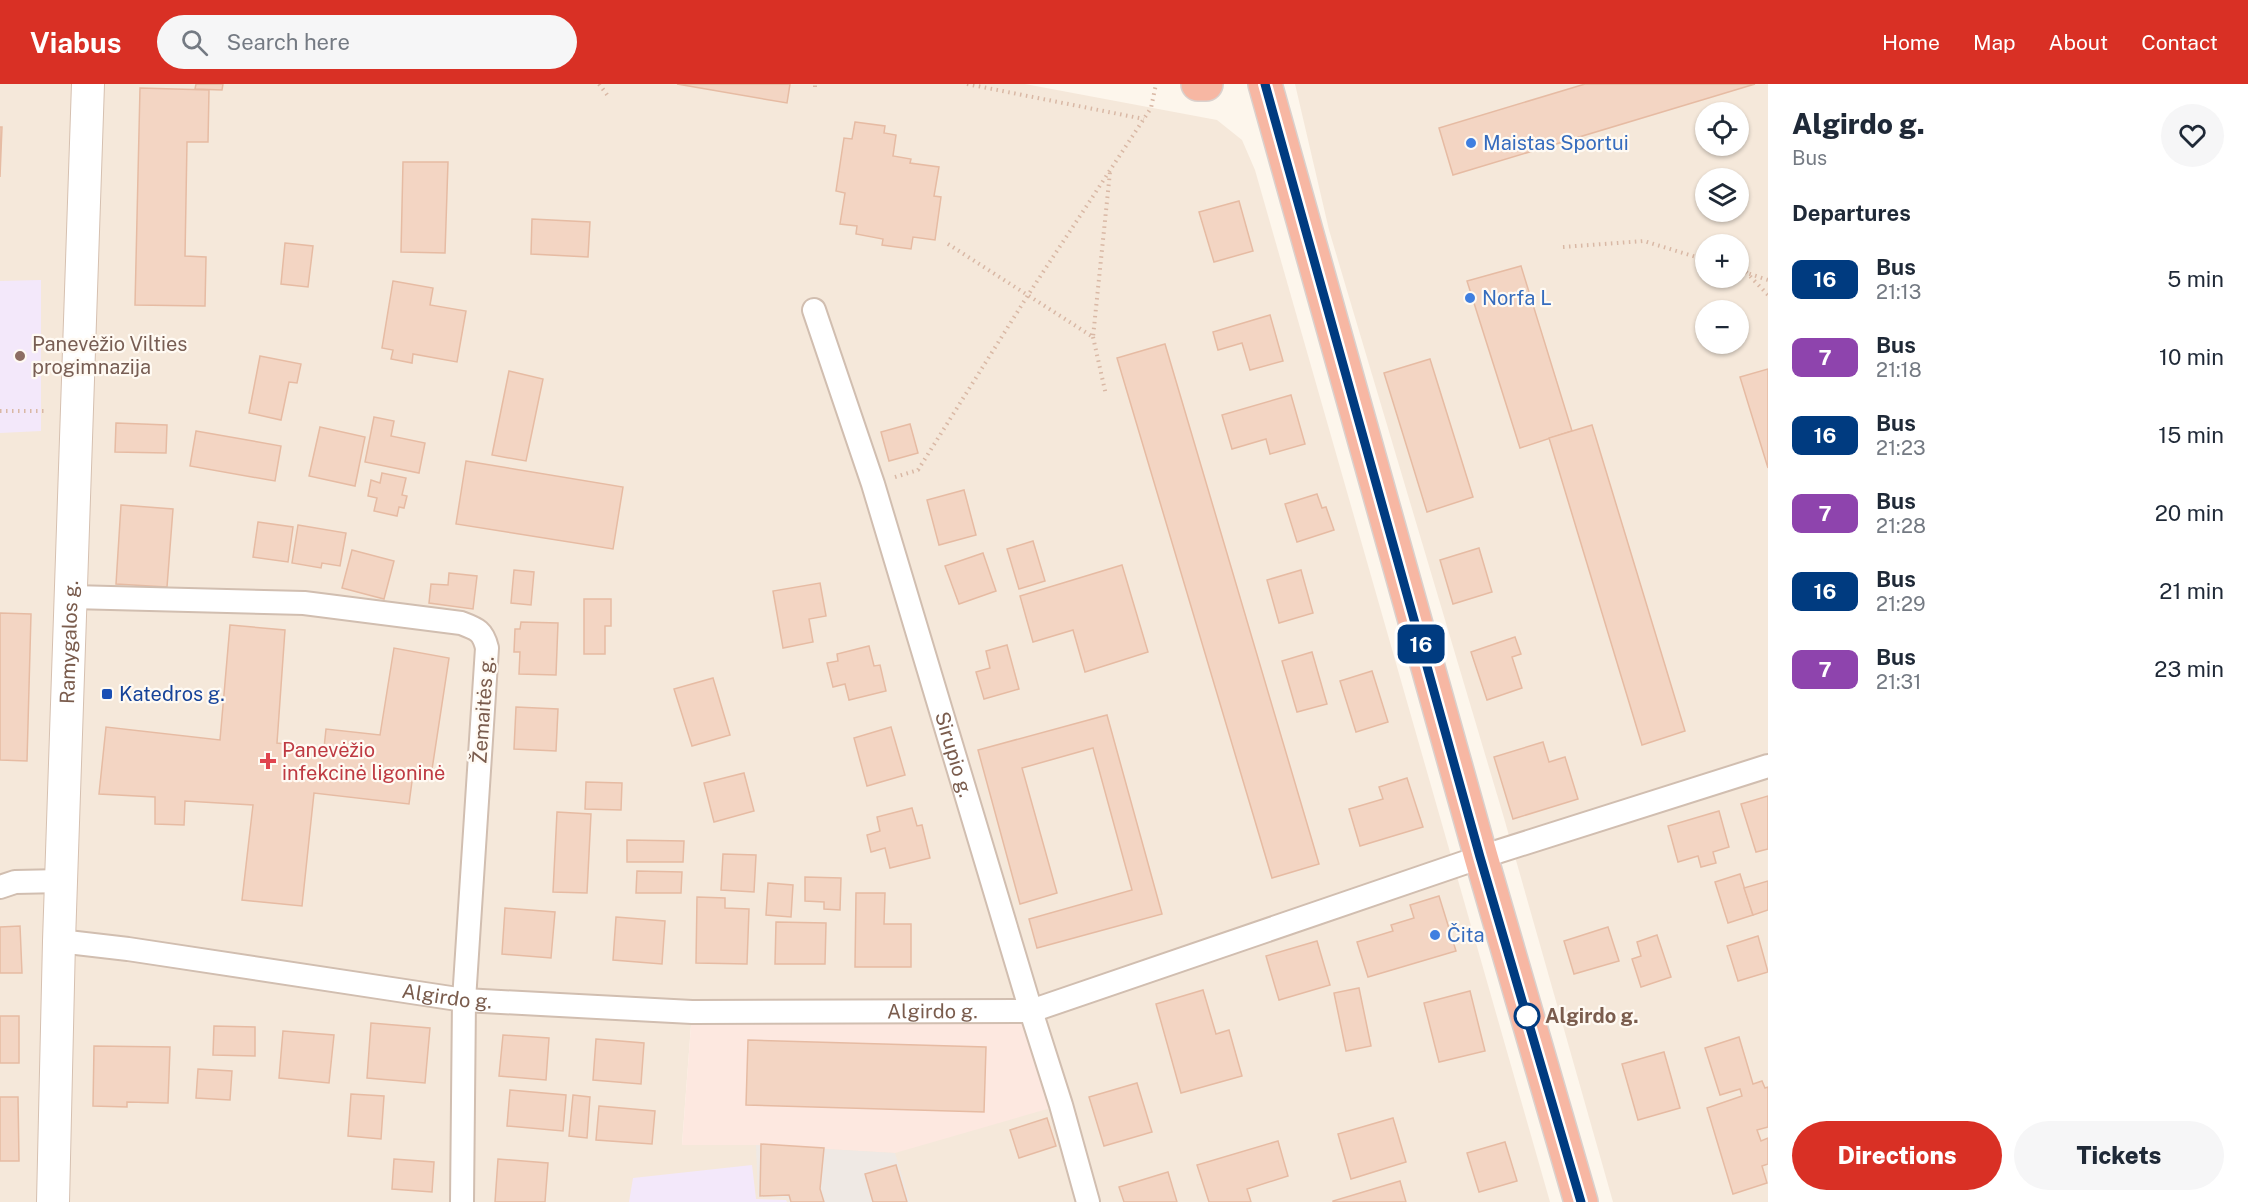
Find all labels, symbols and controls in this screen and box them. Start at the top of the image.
search box [157,15,577,69]
text: Viabus [30,26,121,59]
icon: search [178,26,211,59]
text: Search here [226,29,350,55]
text: Home [1882,30,1940,55]
text: Map [1973,30,2016,55]
text: About [2049,30,2108,55]
text: Contact [2141,30,2218,55]
map controls [1695,102,1749,354]
button: locate [1695,102,1749,156]
button: heart [2161,104,2224,167]
text: Algirdo g. [1792,107,1925,140]
place label: Maistas Sportui [1483,131,1629,155]
marker: Maistas Sportui [1464,136,1478,150]
text: Bus [1792,146,1827,170]
button: layers [1695,168,1749,222]
text: Departures [1792,200,1911,226]
button: + [1695,234,1749,288]
text: Bus [1876,254,1916,280]
text: 5 min [2167,266,2224,292]
text: 16 [1814,267,1836,292]
text: 21:13 [1876,280,1921,304]
place label: Norfa L [1482,286,1552,310]
marker: Norfa L [1463,291,1477,305]
button: − [1695,300,1749,354]
place label: Panevėžio Vilties progimnazija [32,332,187,379]
text: Bus [1876,332,1916,358]
text: 10 min [2159,344,2224,370]
text: 7 [1818,345,1832,370]
marker: Panevėžio Vilties progimnazija [13,349,27,363]
text: 21:18 [1876,358,1922,382]
text: Bus [1876,410,1916,436]
text: 15 min [2158,422,2224,448]
text: 16 [1814,423,1836,448]
text: 21:23 [1876,436,1926,460]
text: Bus [1876,488,1916,514]
text: 20 min [2155,500,2224,526]
text: 7 [1818,501,1832,526]
text: 21:28 [1876,514,1926,538]
text: Bus [1876,566,1916,592]
text: 21 min [2159,578,2224,604]
text: 16 [1814,579,1836,604]
street label: Ramygalos g. [55,580,83,704]
text: 21:29 [1876,592,1925,616]
line badge: 16 [1394,624,1448,664]
text: 16 [1410,632,1432,657]
text: Bus [1876,644,1916,670]
street label: Žemaitės g. [467,655,499,765]
text: 23 min [2154,656,2224,682]
text: 7 [1818,657,1832,682]
text: 21:31 [1876,670,1921,694]
place label: Katedros g. [119,682,225,706]
marker: Katedros g. [100,687,114,701]
street label: Sirupio g. [930,709,978,800]
place label: Panevėžio infekcinė ligoninė [282,738,445,785]
marker: Panevėžio infekcinė ligoninė [259,752,277,770]
place label: Čita [1447,923,1485,947]
marker: Čita [1428,928,1442,942]
street label: Algirdo g. [400,979,493,1013]
street label: Algirdo g. [887,999,978,1023]
marker: Algirdo g. [1514,1003,1540,1029]
place label: Algirdo g. [1545,1004,1639,1028]
button: Directions [1792,1121,2002,1190]
button: Tickets [2014,1121,2224,1190]

